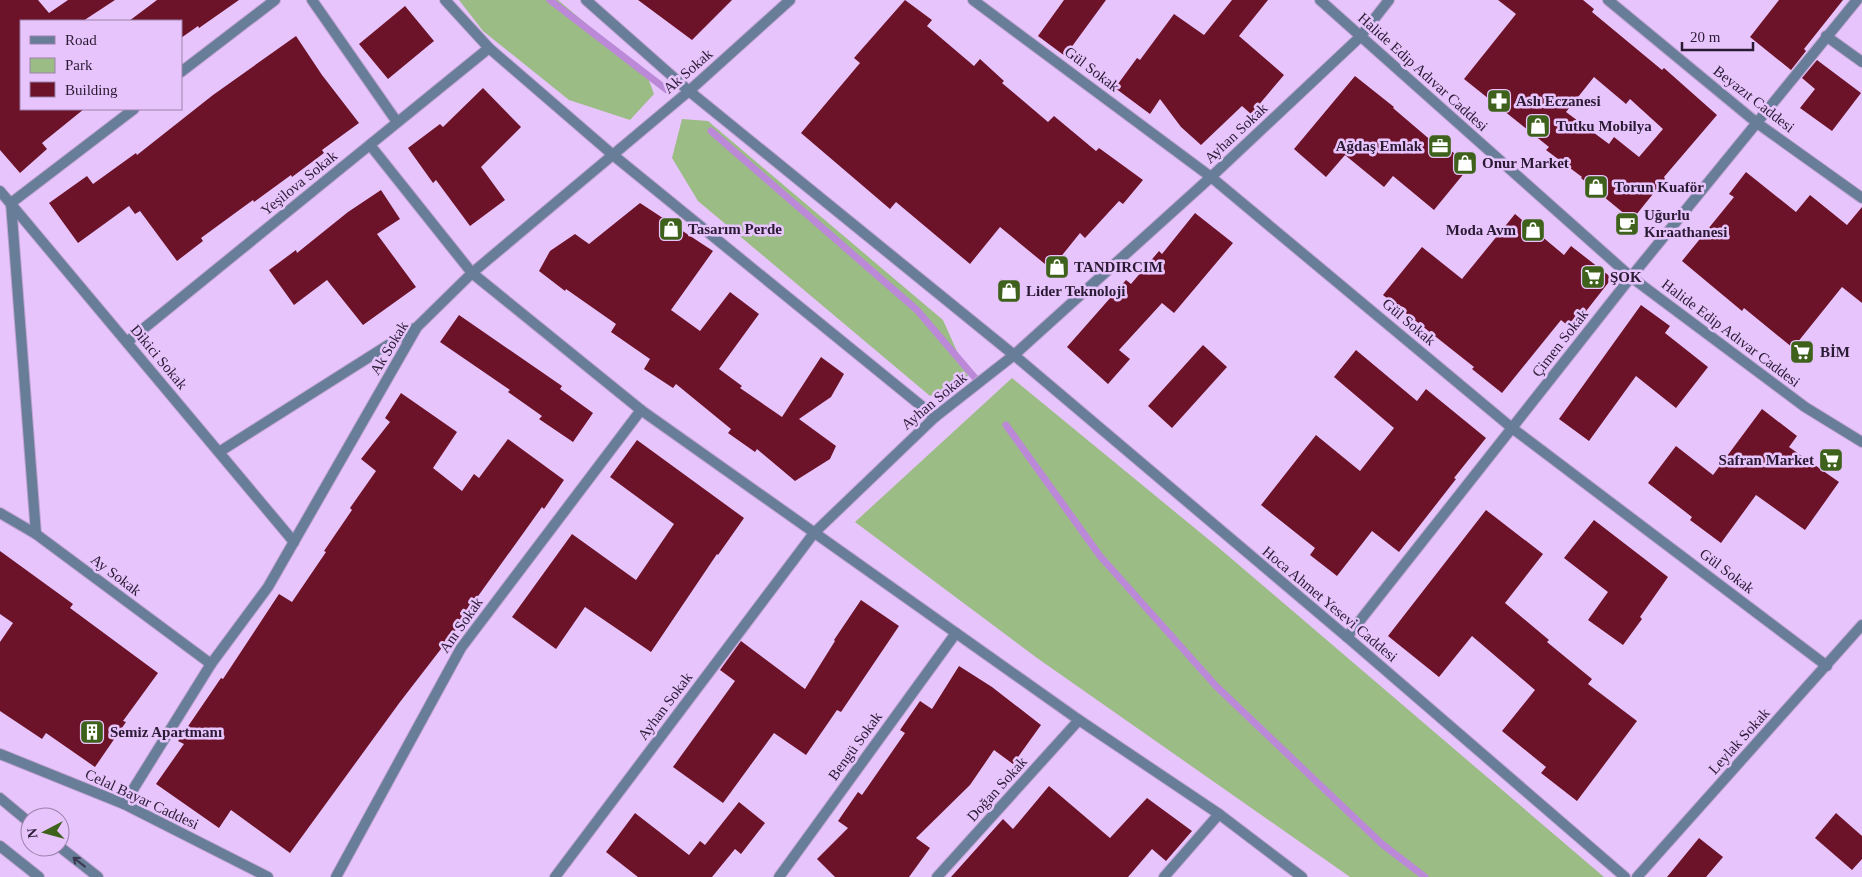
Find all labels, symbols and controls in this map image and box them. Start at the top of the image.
street label: Halide Edip Adıvar Caddesi [1355,10,1491,134]
legend [20,20,182,110]
scale bar [1682,20,1753,52]
text: 20 m [1690,29,1721,45]
text: Road [65,32,97,48]
street label: Gül Sokak [1062,43,1123,95]
street label: Ak Sokak [660,45,716,97]
text: Park [65,57,93,73]
street label: Beyazıt Caddesi [1711,63,1797,135]
text: Building [65,82,118,98]
pharmacy icon: Aslı Eczanesi [1486,88,1512,114]
place label: Aslı Eczanesi [1516,93,1601,109]
street label: Ayhan Sokak [1201,100,1271,166]
shop icon: Tutku Mobilya [1525,113,1551,139]
place label: Tutku Mobilya [1556,118,1652,134]
office icon: Ağdaş Emlak [1427,133,1453,159]
place label: Ağdaş Emlak [1336,138,1423,154]
street label: Yeşilova Sokak [258,147,341,219]
shop icon: Onur Market [1452,150,1478,176]
place label: Onur Market [1482,155,1569,171]
shop icon: Torun Kuaför [1583,174,1609,200]
place label: Torun Kuaför [1614,179,1704,195]
place label: Uğurlu Kıraathanesi [1644,207,1727,240]
cafe icon: Uğurlu Kıraathanesi [1614,211,1640,237]
shop icon: Tasarım Perde [658,216,684,242]
shop icon: Moda Avm [1520,217,1546,243]
place label: Tasarım Perde [688,221,782,237]
place label: Moda Avm [1446,222,1517,238]
shop icon: TANDIRCIM [1044,254,1070,280]
place label: TANDIRCIM [1074,259,1163,275]
supermarket icon: ŞOK [1580,264,1606,290]
place label: ŞOK [1610,269,1642,285]
street label: Halide Edip Adıvar Caddesi [1659,276,1803,390]
shop icon: Lider Teknoloji [996,278,1022,304]
place label: Lider Teknoloji [1026,283,1125,299]
street label: Gül Sokak [1379,295,1439,349]
street label: Çimen Sokak [1529,306,1592,380]
street label: Ak Sokak [367,318,411,378]
street label: Dikici Sokak [128,322,191,393]
supermarket icon: BİM [1789,339,1815,365]
place label: BİM [1820,344,1850,360]
street label: Ayhan Sokak [898,369,970,433]
supermarket icon: Safran Market [1818,447,1844,473]
place label: Safran Market [1719,452,1814,468]
street label: Hoca Ahmet Yesevi Caddesi [1259,543,1401,665]
street label: Gül Sokak [1697,545,1758,597]
street label: Ay Sokak [88,551,144,599]
street label: Anı Sokak [436,594,486,656]
street label: Ayhan Sokak [635,669,696,743]
street label: Leylak Sokak [1705,704,1773,777]
street label: Bengü Sokak [825,708,885,783]
building icon: Semiz Apartmanı [79,719,105,745]
place label: Semiz Apartmanı [110,724,222,740]
street label: Doğan Sokak [964,753,1030,825]
street label: Celal Bayar Caddesi [83,766,201,832]
north arrow [20,807,70,857]
text: N [25,827,41,839]
one-way arrow [72,857,86,867]

